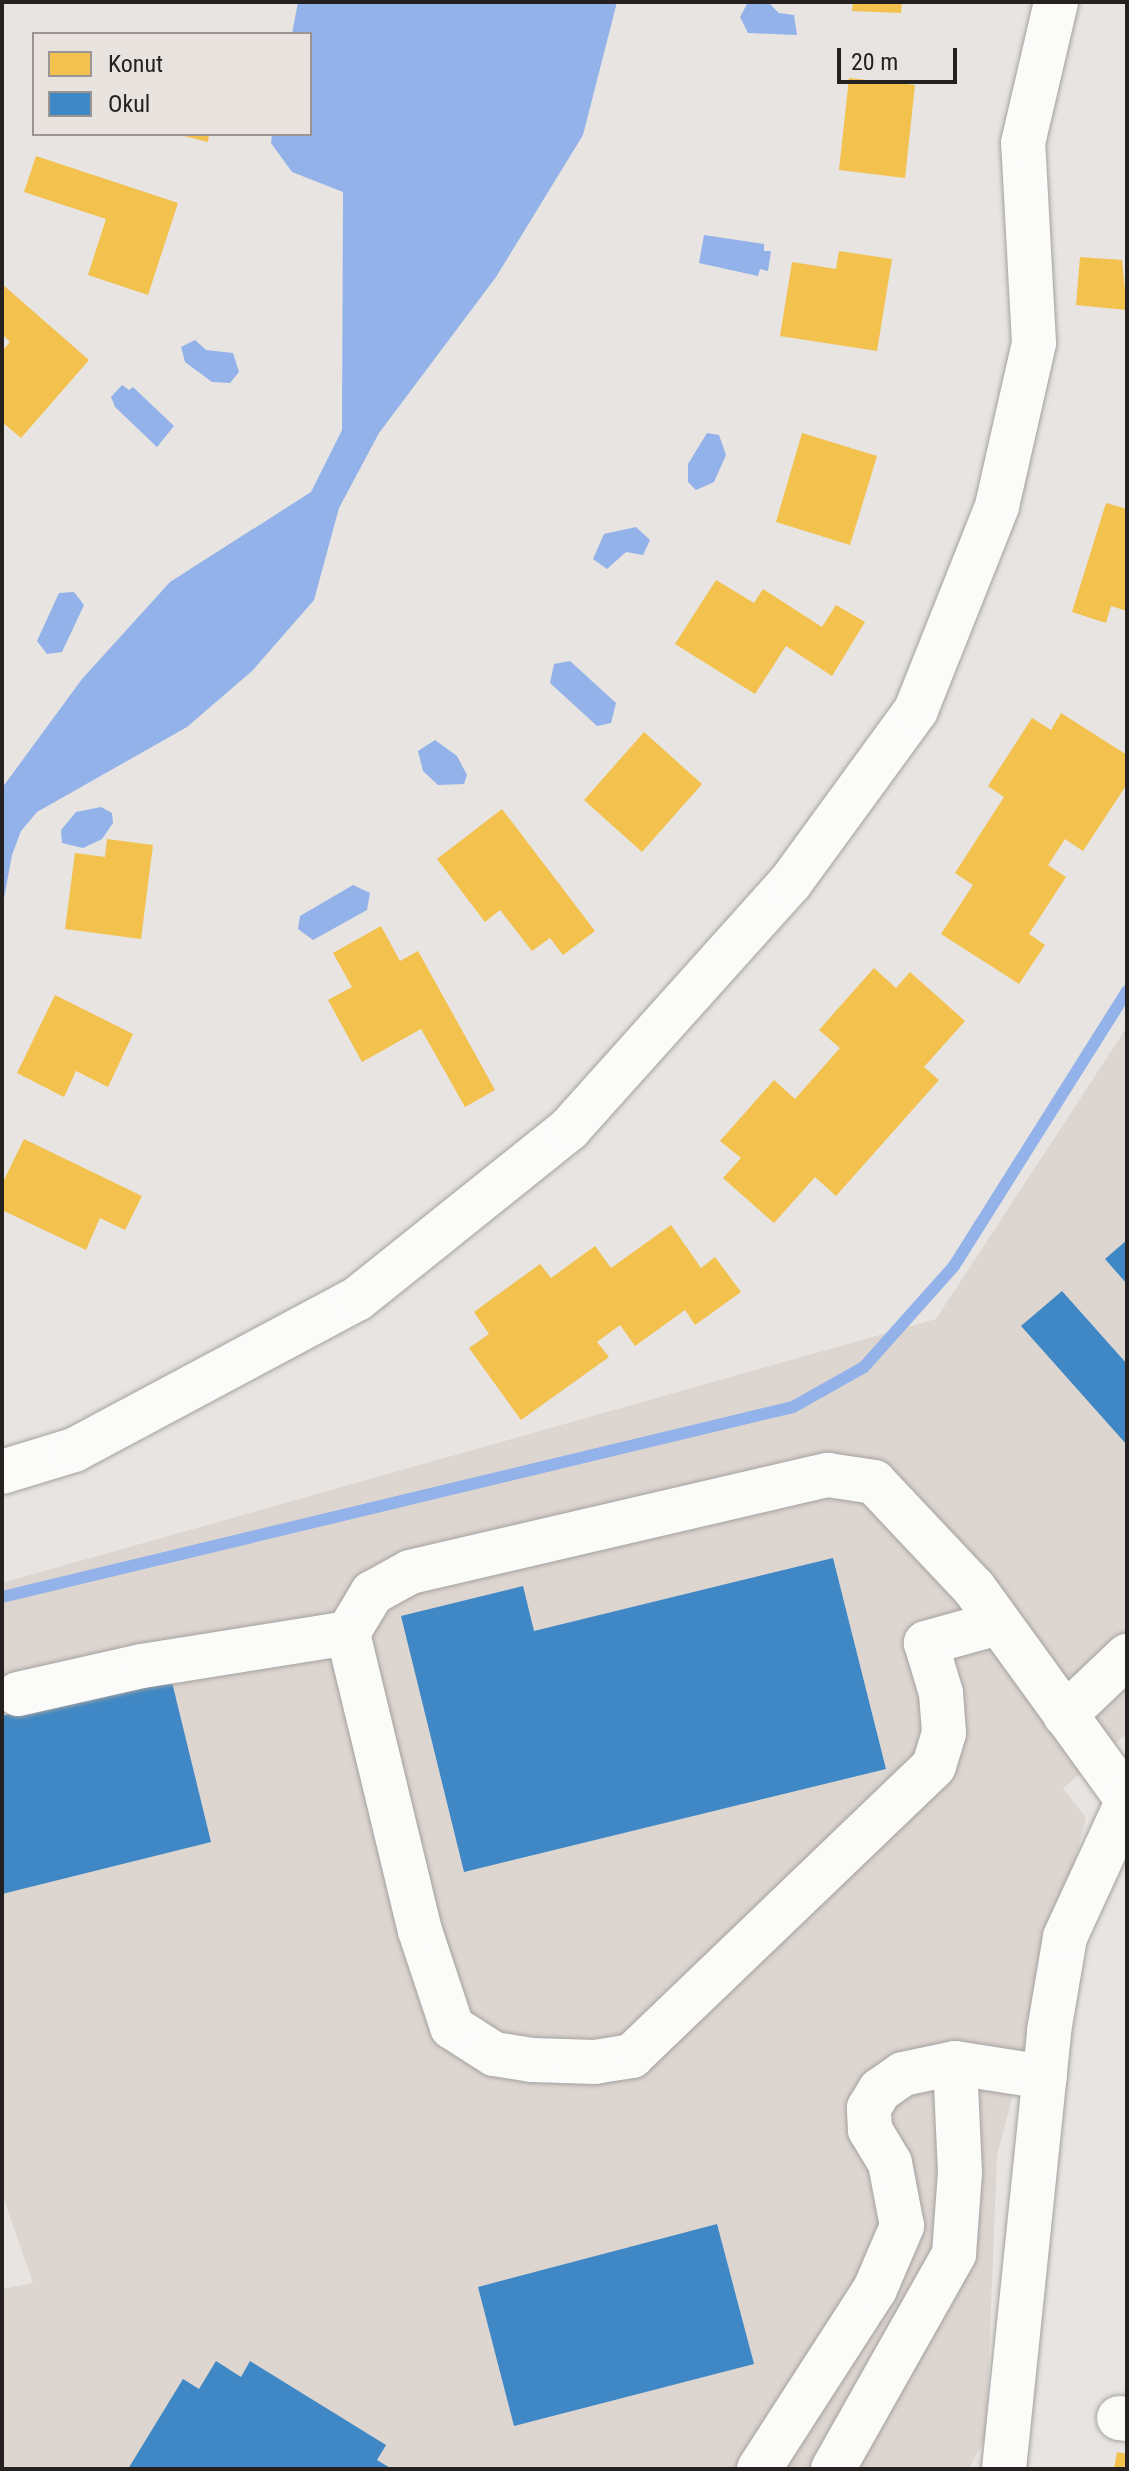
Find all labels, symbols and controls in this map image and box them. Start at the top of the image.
legend [32,32,312,136]
scale bar [841,32,961,82]
text: 20 m [851,48,898,76]
text: Konut [108,50,163,78]
text: Okul [108,90,150,118]

